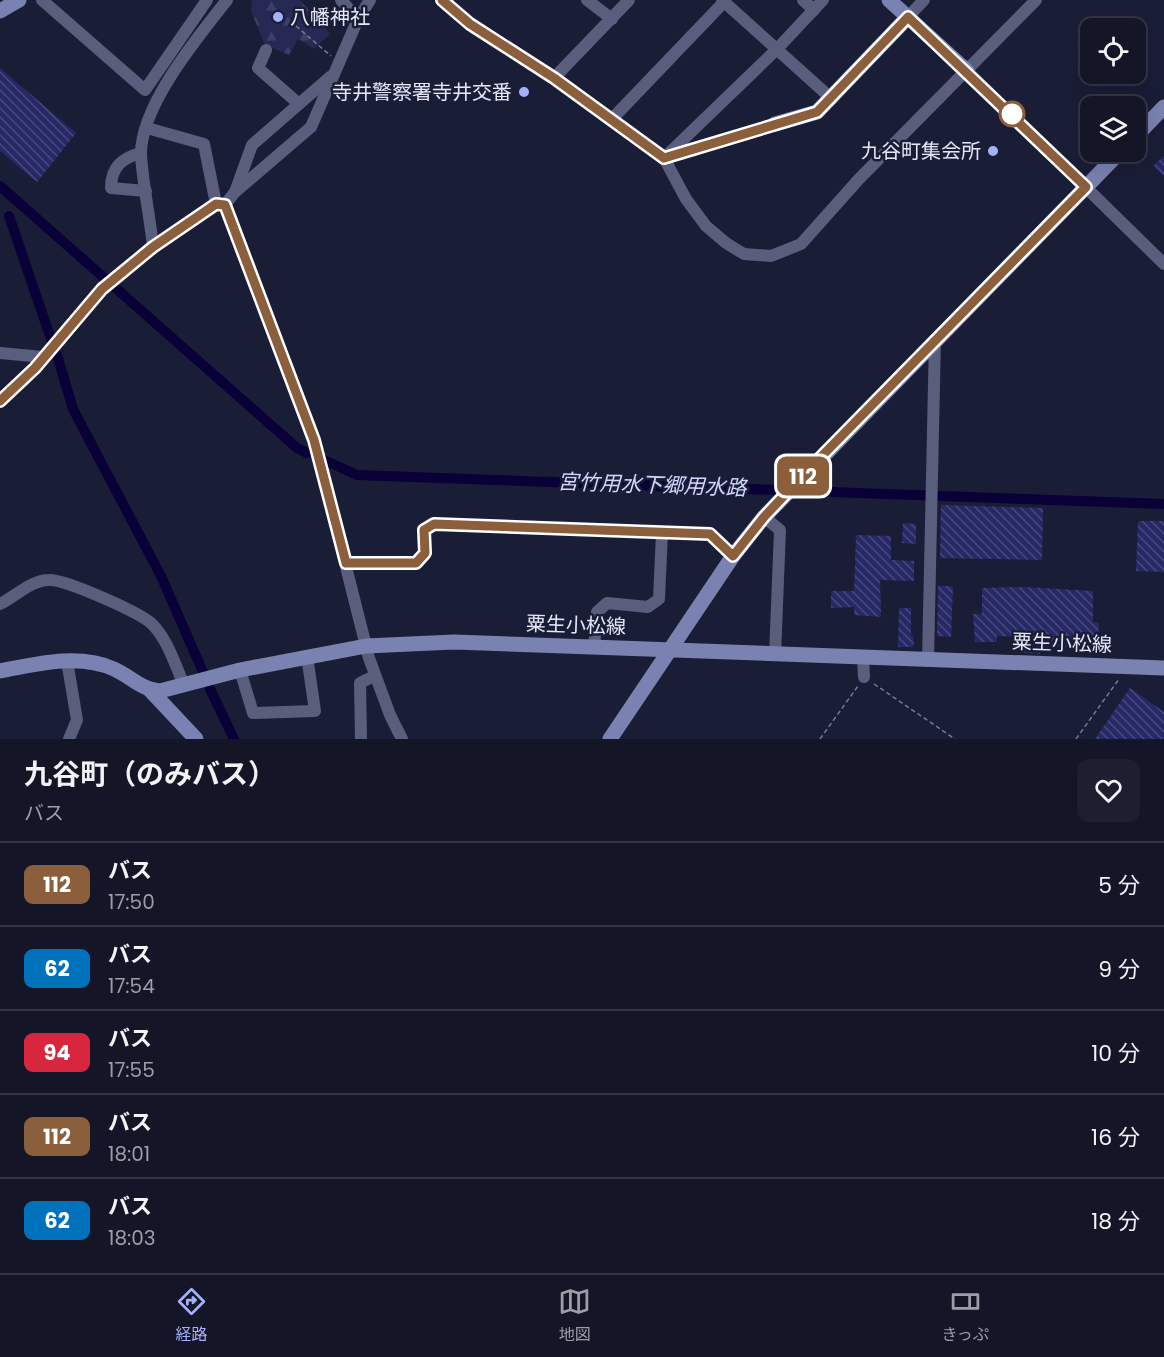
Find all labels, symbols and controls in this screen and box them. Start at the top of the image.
place label: 八幡神社 [290,3,370,31]
marker: 八幡神社 [271,10,285,24]
map controls [1080,18,1146,162]
button: locate [1080,18,1146,84]
place label: 寺井警察署寺井交番 [332,78,512,106]
marker: 寺井警察署寺井交番 [517,85,531,99]
button: layers [1080,96,1146,162]
unlabelled marker [999,101,1025,127]
place label: 九谷町集会所 [861,137,981,165]
marker: 九谷町集会所 [986,144,1000,158]
line badge: 112 [768,456,838,496]
text: 112 [789,462,817,491]
water label: 宮竹用水下郷用水路 [557,467,749,502]
street label: 粟生小松線 [526,609,626,641]
street label: 粟生小松線 [1012,627,1112,659]
text: 九谷町（のみバス） [24,755,276,794]
button: heart [1077,759,1140,822]
text: バス [24,799,64,827]
text: バス [108,855,152,886]
text: 112 [43,870,71,899]
text: 5 分 [1098,870,1140,901]
text: 17:50 [108,888,155,916]
text: バス [108,939,152,970]
text: 62 [44,954,70,983]
text: 9 分 [1098,954,1140,985]
text: 17:54 [108,972,155,1000]
text: バス [108,1023,152,1054]
text: 94 [43,1038,71,1067]
text: 10 分 [1091,1038,1140,1069]
text: 17:55 [108,1056,155,1084]
text: バス [108,1107,152,1138]
text: 112 [43,1122,71,1151]
text: 16 分 [1091,1122,1140,1153]
text: 18:01 [108,1140,150,1168]
text: バス [108,1191,152,1222]
text: 62 [44,1206,70,1235]
text: 18 分 [1091,1206,1140,1237]
text: 18:03 [108,1224,156,1252]
tab: 経路 [175,1285,208,1347]
tab: 地図 [558,1285,591,1347]
tab: きっぷ [942,1285,989,1347]

